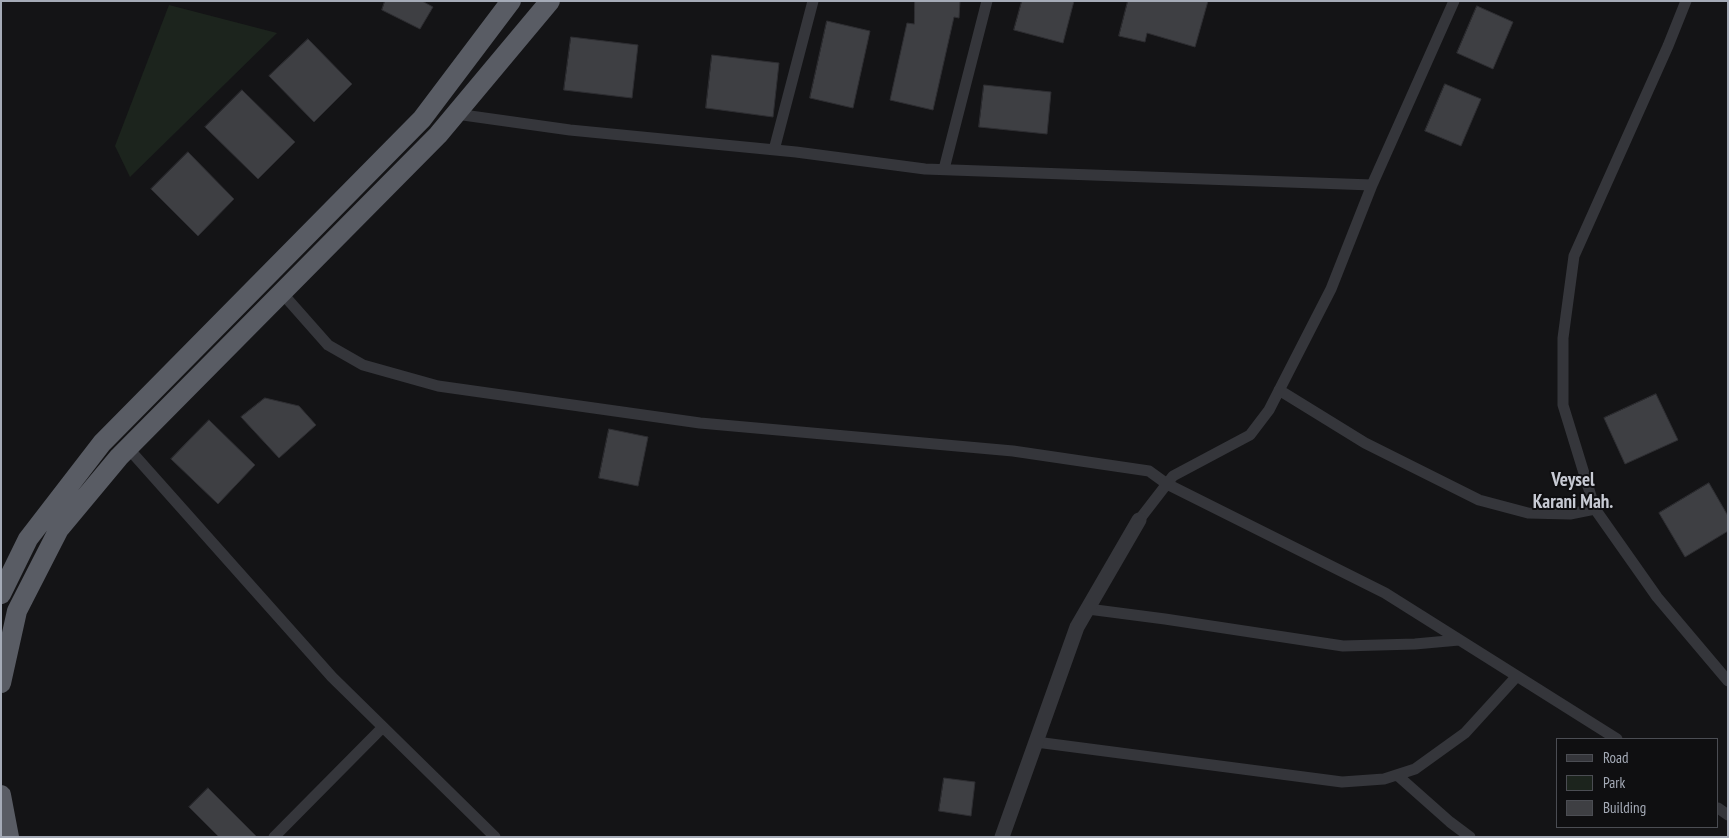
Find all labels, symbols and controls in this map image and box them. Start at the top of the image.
district label: Veysel Karani Mah. [1533,470,1613,514]
legend [1556,738,1719,828]
text: Road [1603,748,1629,767]
text: Park [1603,773,1625,792]
text: Building [1603,798,1646,817]

